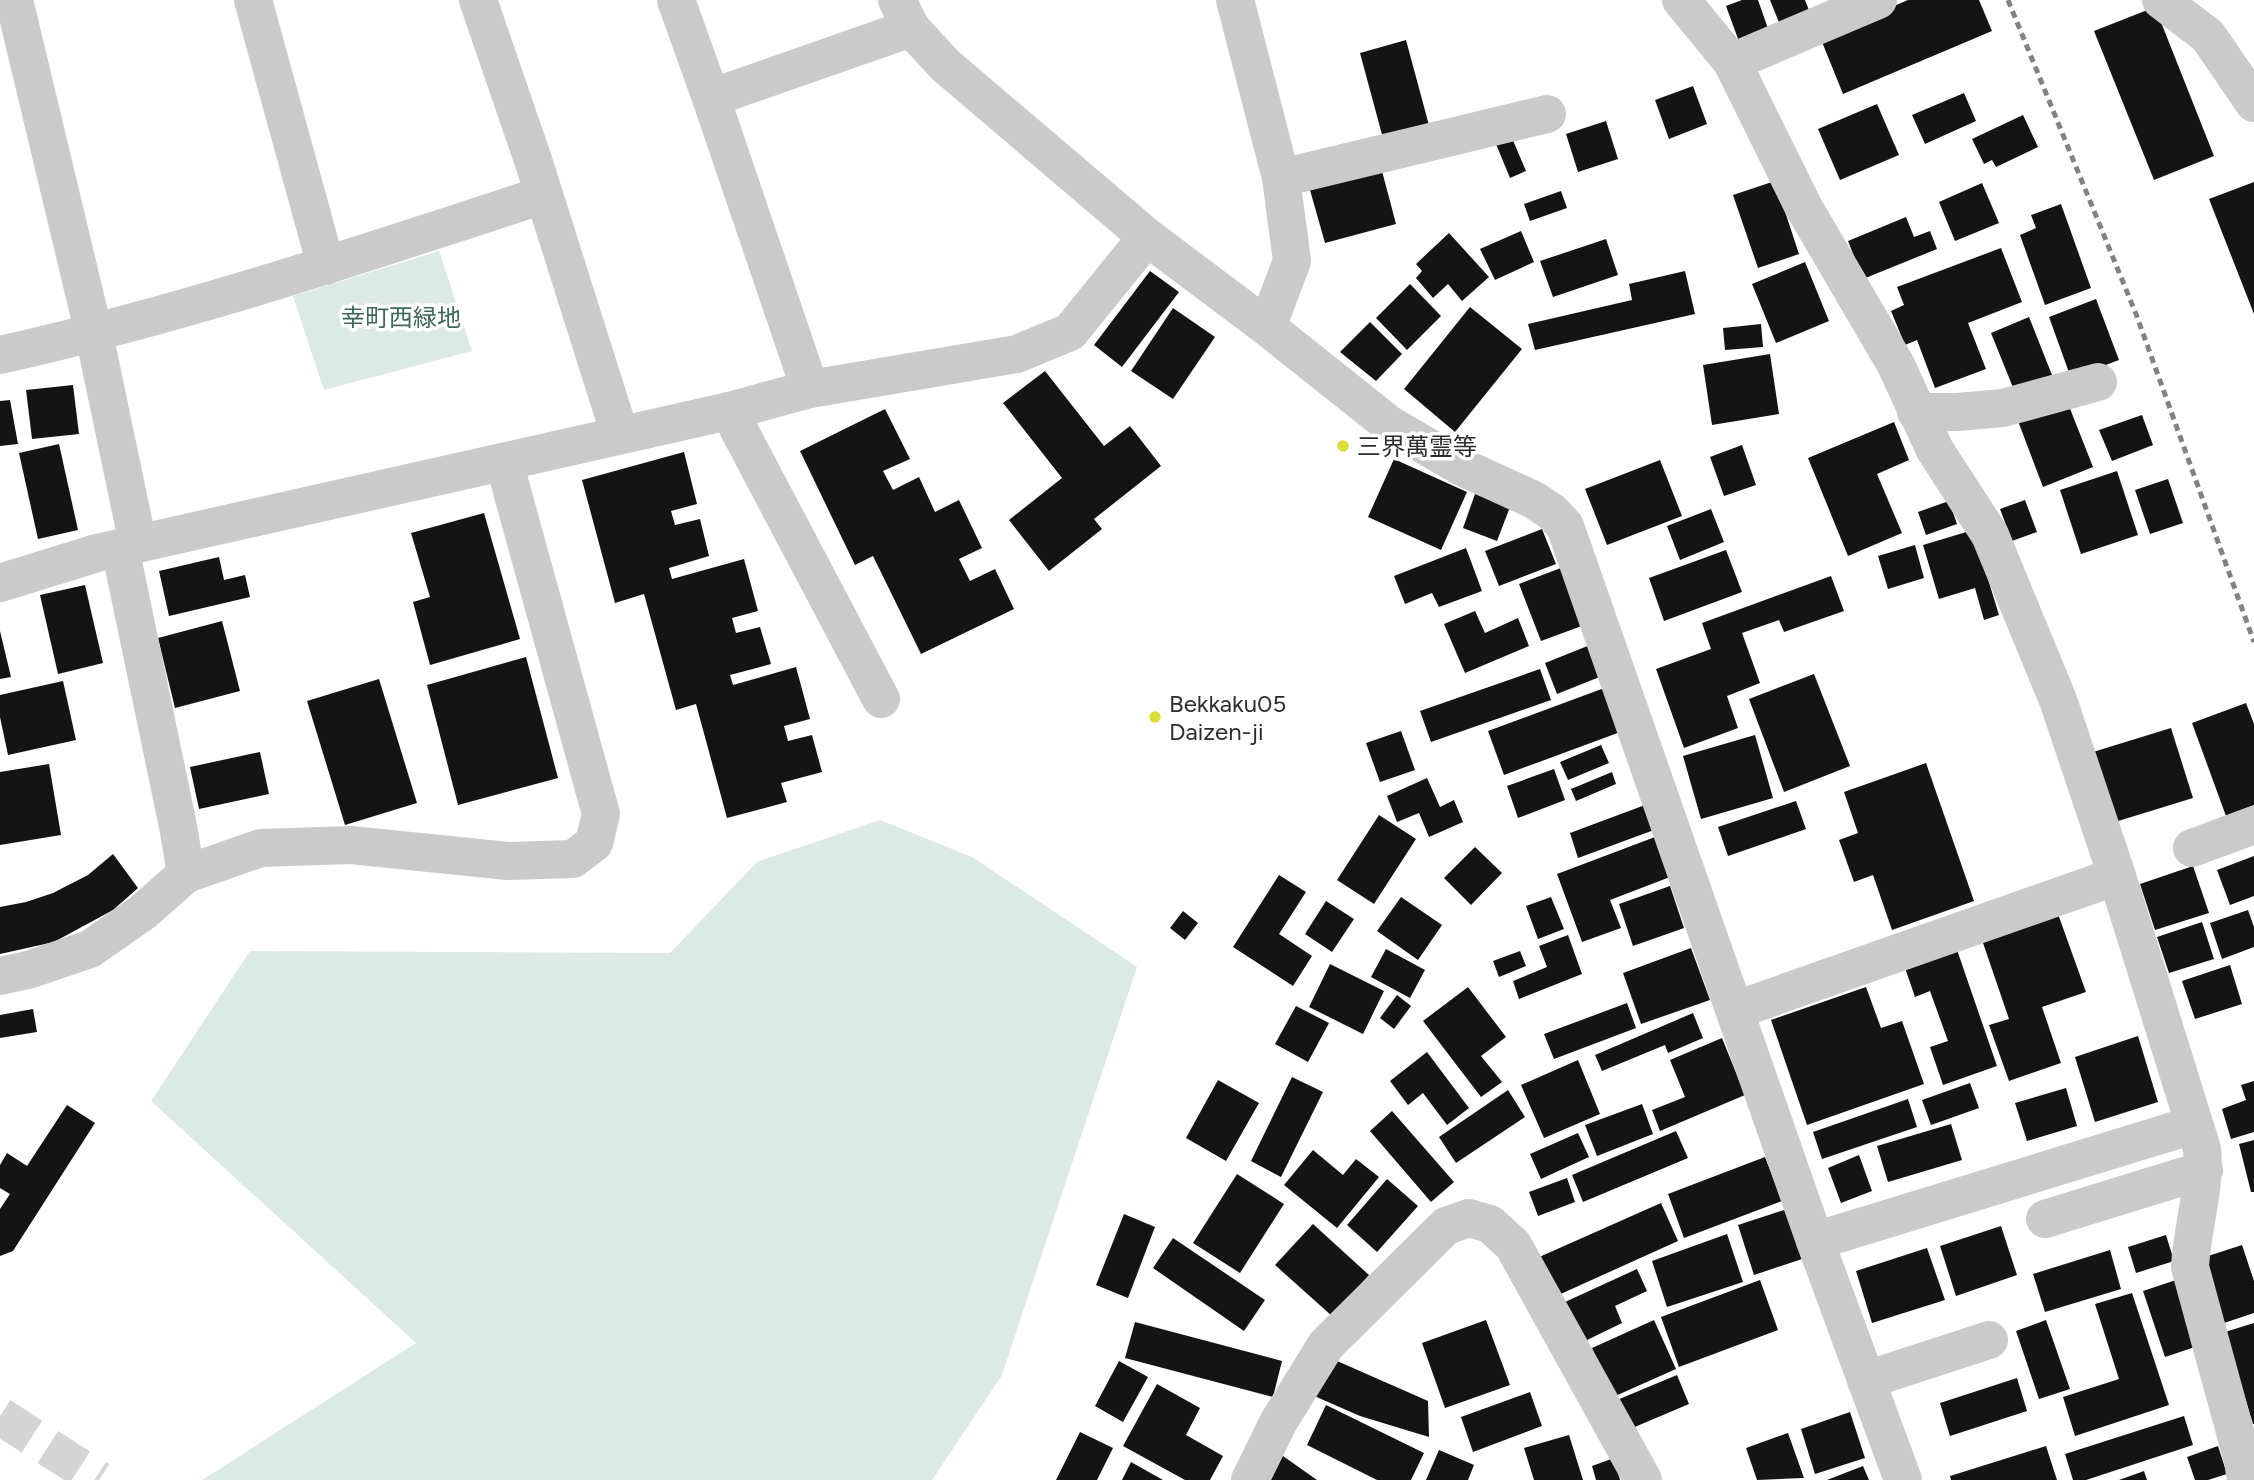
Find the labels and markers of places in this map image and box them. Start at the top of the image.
place label: 三界萬霊等 [1357,432,1477,461]
marker: 三界萬霊等 [1335,438,1351,454]
place label: Bekkaku05 Daizen-ji [1169,689,1286,746]
marker: Bekkaku05 Daizen-ji [1147,709,1163,725]

